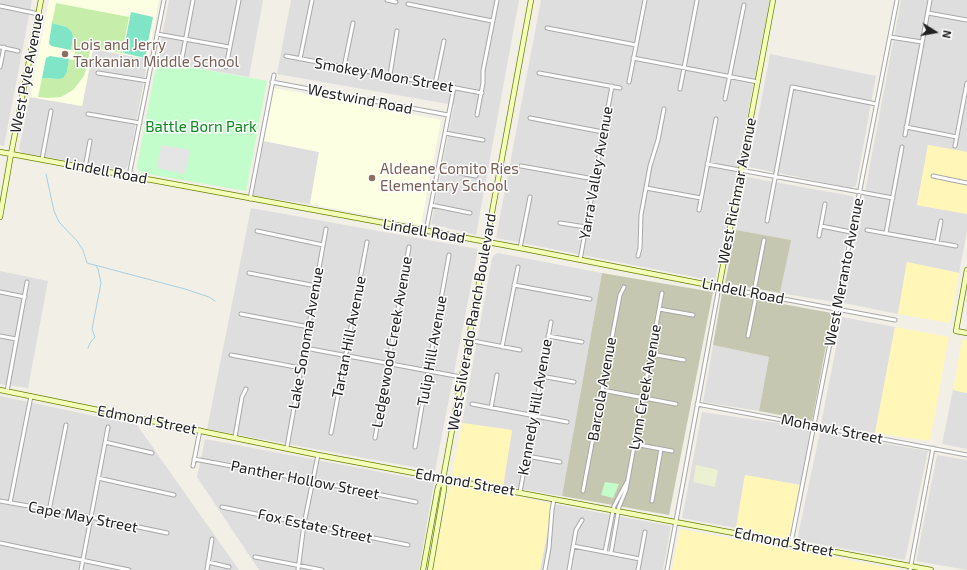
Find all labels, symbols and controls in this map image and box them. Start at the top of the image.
street label: West Pyle Avenue [7,12,47,134]
north arrow [915,12,955,52]
text: N [940,29,954,40]
place label: Lois and Jerry Tarkanian Middle School [73,36,239,71]
marker: Lois and Jerry Tarkanian Middle School [60,49,70,59]
street label: Smokey Moon Street [313,54,455,96]
street label: Westwind Road [306,80,414,118]
street label: Yarra Valley Avenue [575,105,617,241]
street label: West Richmar Avenue [714,116,760,266]
park label: Battle Born Park [145,118,257,136]
street label: Lindell Road [63,154,149,188]
place label: Aldeane Comito Ries Elementary School [380,160,519,195]
marker: Aldeane Comito Ries Elementary School [367,173,377,183]
street label: West Meranto Avenue [821,196,867,348]
street label: West Silverado Ranch Boulevard [444,212,500,432]
street label: Lindell Road [381,215,467,247]
street label: Ledgewood Creek Avenue [368,255,416,429]
street label: Lake Sonoma Avenue [285,266,327,410]
street label: Lindell Road [700,274,786,308]
street label: Tartan Hill Avenue [328,275,370,399]
street label: Tulip Hill Avenue [413,294,451,408]
street label: Lynn Creek Avenue [625,323,665,451]
street label: Barcola Avenue [584,336,620,442]
street label: Kennedy Hill Avenue [514,337,556,477]
street label: Edmond Street [96,402,198,438]
street label: Mohawk Street [779,410,885,448]
street label: Panther Hollow Street [229,457,381,503]
street label: Edmond Street [414,464,516,500]
street label: Cape May Street [27,498,139,536]
street label: Fox Estate Street [256,505,374,547]
street label: Edmond Street [733,524,835,560]

